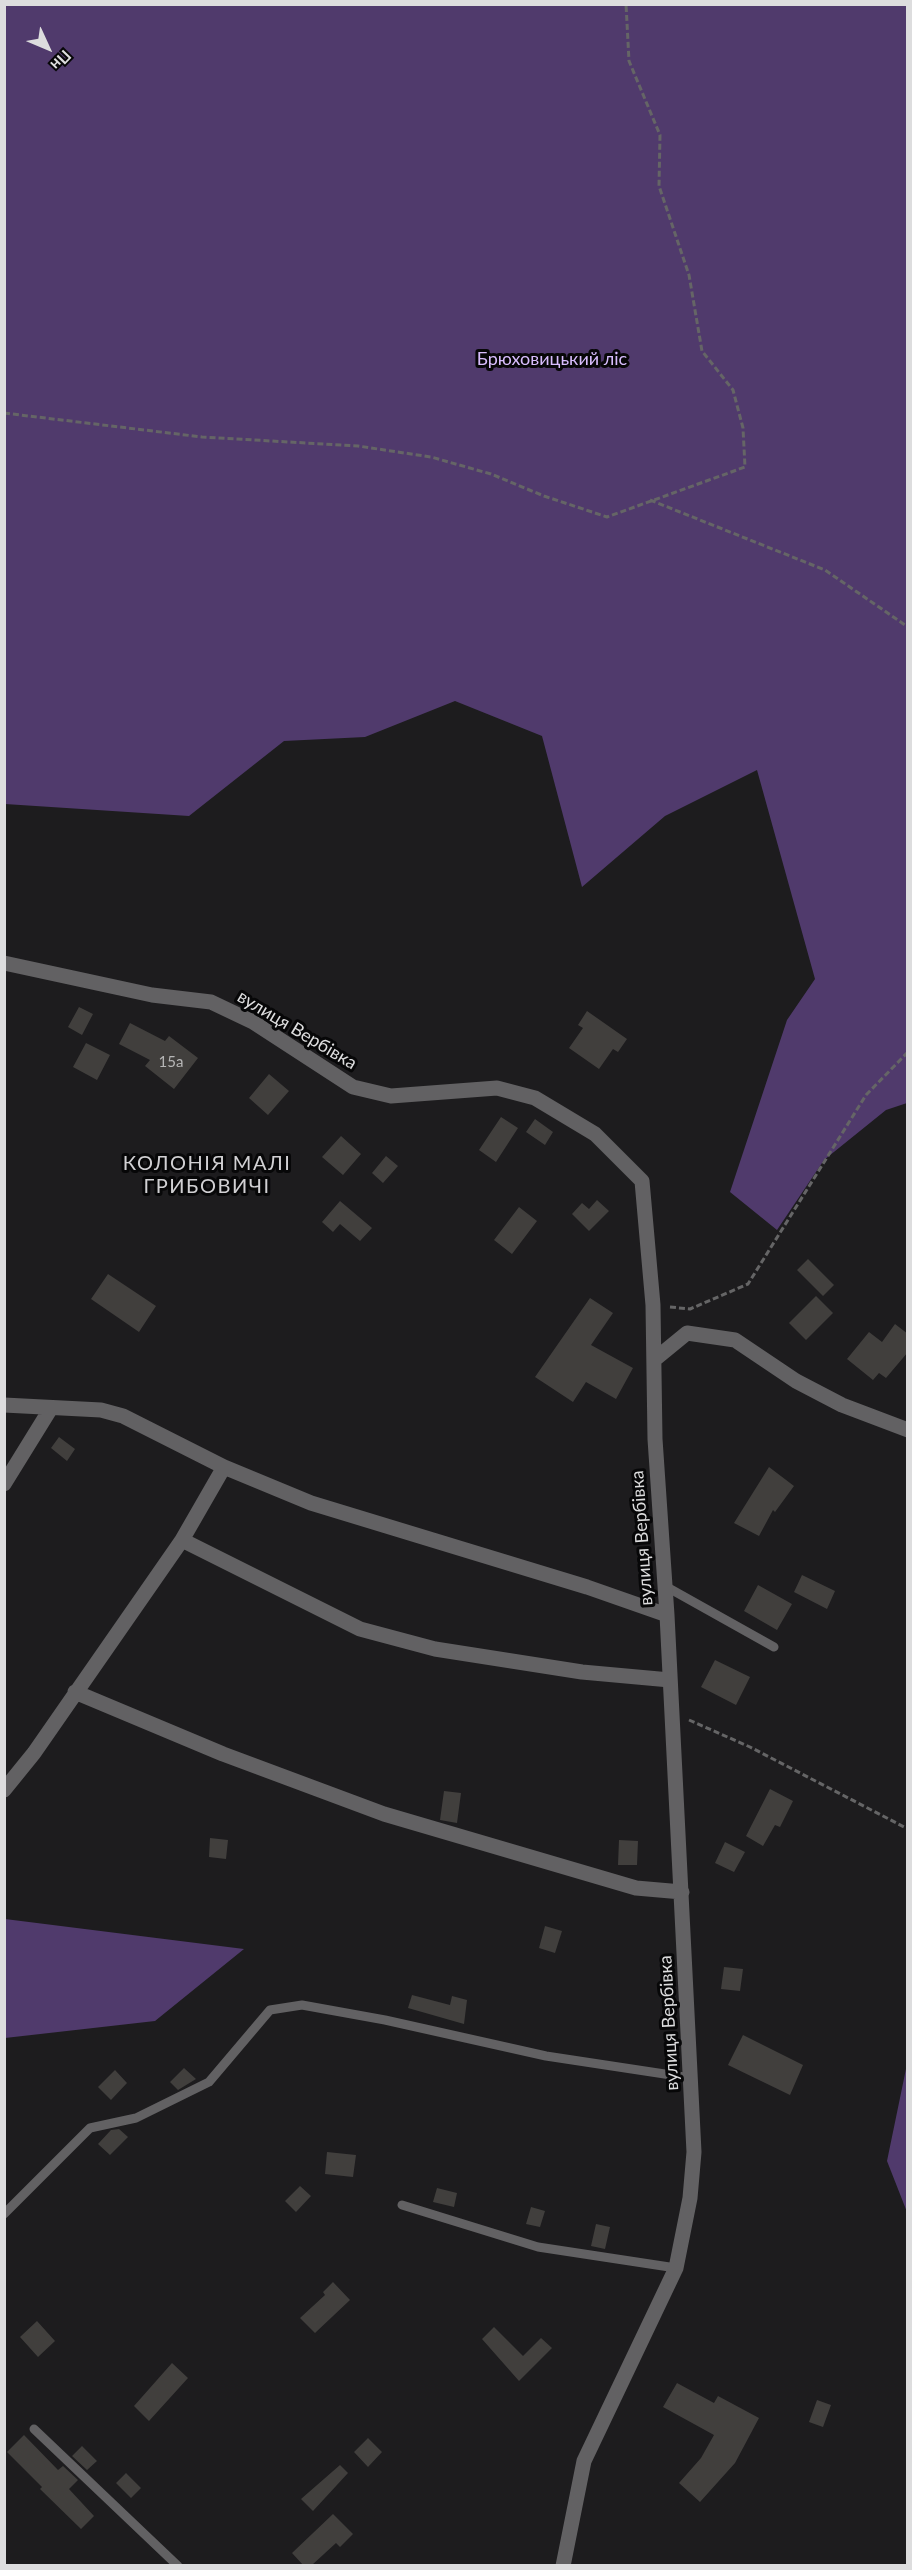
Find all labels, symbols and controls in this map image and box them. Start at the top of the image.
north arrow [18,18,78,78]
text: Пн [47,47,75,75]
park label: Брюховицький ліс [477,348,627,370]
street label: вулиця Вербівка [233,986,361,1074]
house number: 15а [159,1053,183,1071]
district label: КОЛОНІЯ МАЛІ ГРИБОВИЧІ [123,1152,291,1199]
street label: вулиця Вербівка [626,1470,658,1606]
street label: вулиця Вербівка [655,1955,683,2091]

